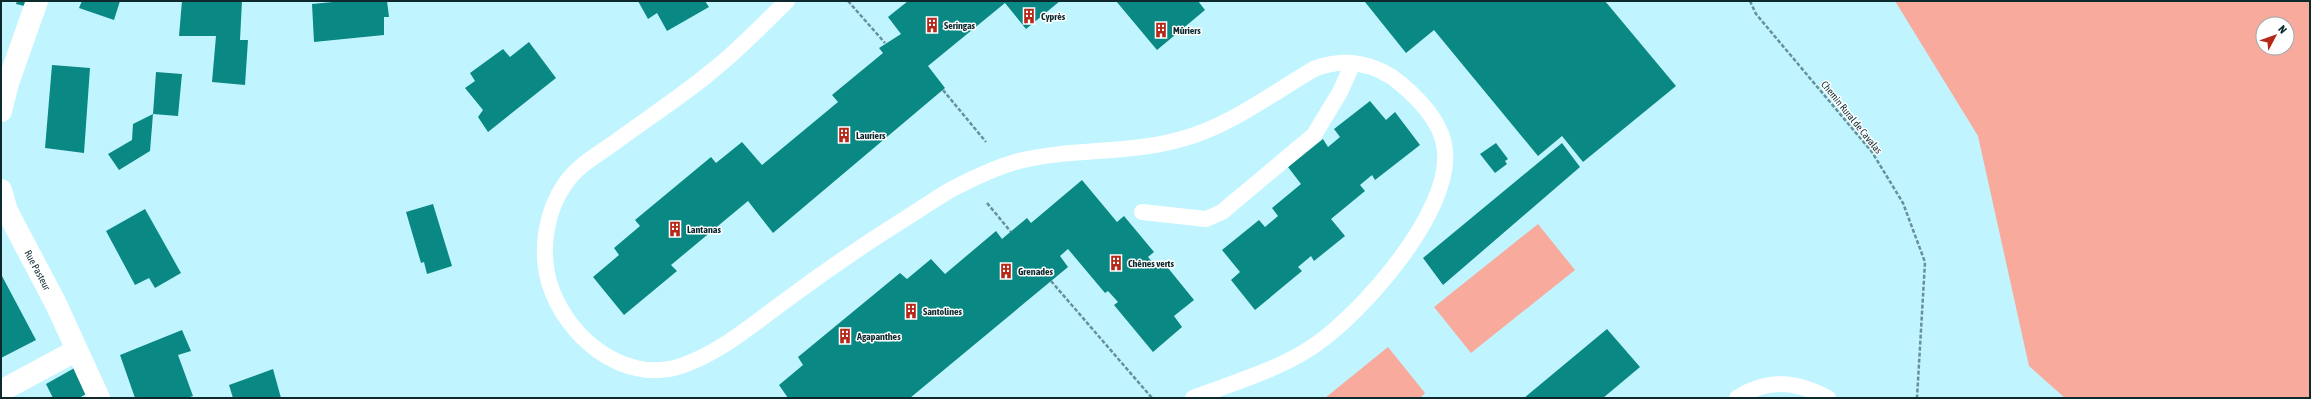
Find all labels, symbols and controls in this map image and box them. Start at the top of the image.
building icon: Cyprès [1020,7,1038,25]
place label: Cyprès [1041,11,1066,22]
building icon: Seringas [923,16,941,34]
north arrow [2255,16,2295,56]
place label: Seringas [944,20,976,31]
building icon: Mûriers [1152,21,1170,39]
text: N [2276,23,2289,36]
place label: Mûriers [1173,25,1201,36]
street label: Chemin Rural de Cavalas [1819,79,1885,156]
building icon: Lauriers [835,126,853,144]
place label: Lauriers [856,130,886,141]
building icon: Lantanas [666,220,684,238]
place label: Lantanas [687,224,721,235]
street label: Rue Pasteur [22,248,53,293]
building icon: Chênes verts [1107,254,1125,272]
place label: Chênes verts [1128,258,1174,269]
building icon: Grenades [997,262,1015,280]
place label: Grenades [1018,266,1054,277]
building icon: Santolines [902,302,920,320]
place label: Santolines [923,306,963,317]
building icon: Agapanthes [836,327,854,345]
place label: Agapanthes [856,331,901,342]

